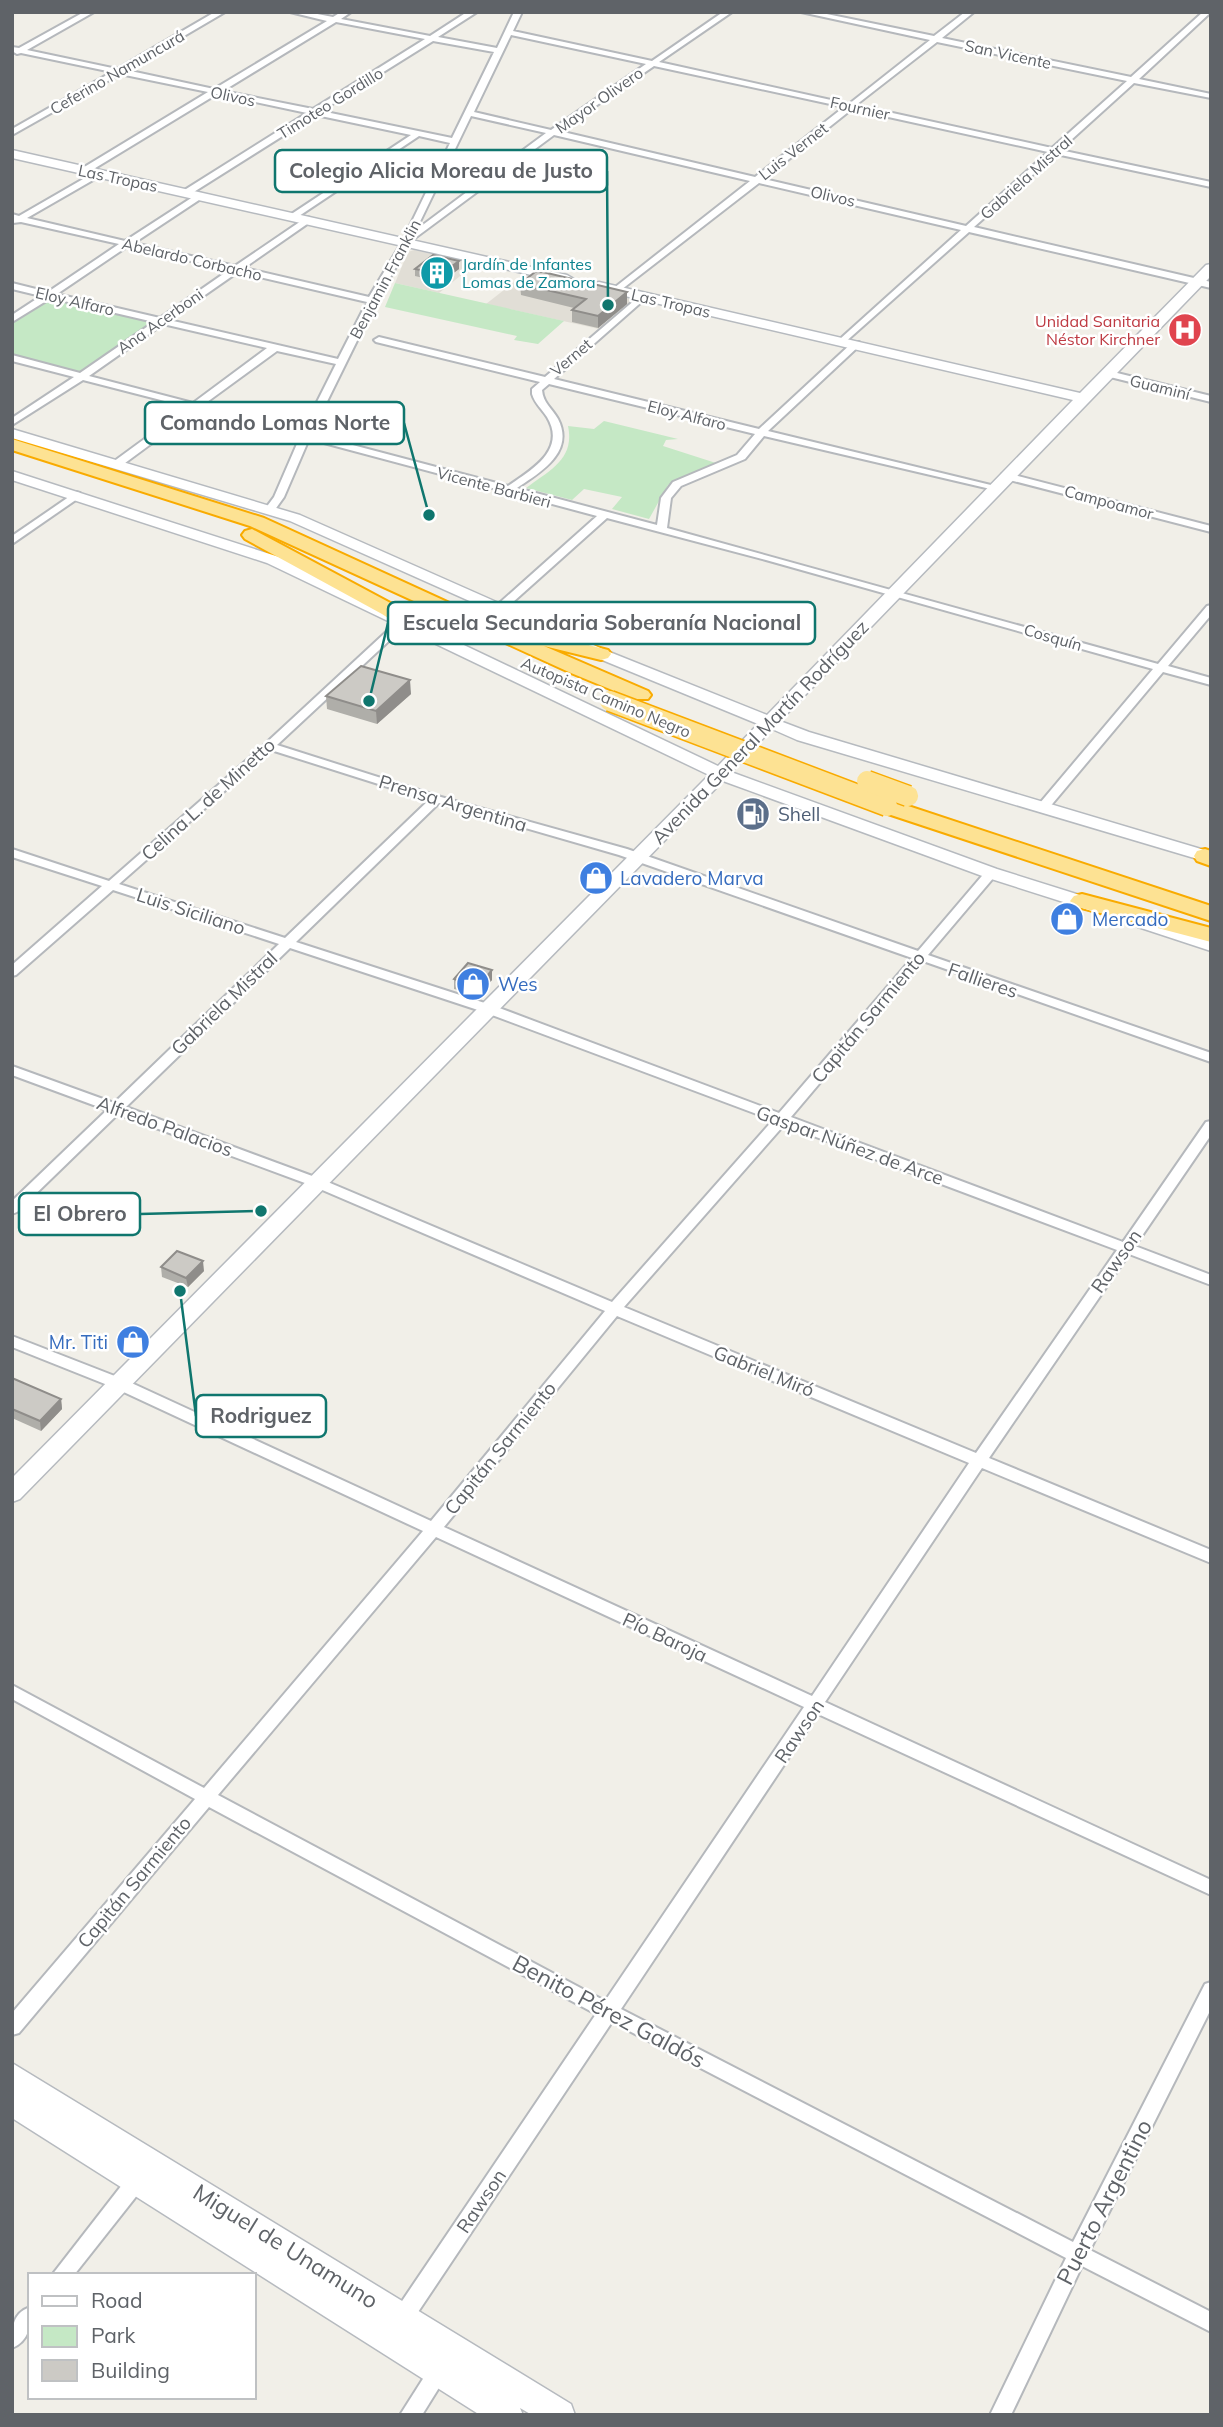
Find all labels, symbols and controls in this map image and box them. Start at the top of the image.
street label: Ceferino Namuncurá [46,25,188,119]
street label: San Vicente [963,35,1053,73]
street label: Mayor Olivero [551,62,647,138]
street label: Timoteo Gordillo [273,63,387,143]
street label: Olivos [209,81,257,111]
street label: Fournier [828,92,892,124]
street label: Luis Vernet [754,118,832,184]
street label: Gabriela Mistral [976,130,1076,224]
callout: Colegio Alicia Moreau de Justo [275,150,607,192]
text: Colegio Alicia Moreau de Justo [289,157,593,183]
street label: Las Tropas [76,160,160,196]
street label: Olivos [809,181,857,211]
street label: Benjamin Franklin [345,216,425,342]
street label: Abelardo Corbacho [120,233,264,285]
building icon: Jardín de Infantes Lomas de Zamora [418,254,456,292]
place label: Jardín de Infantes Lomas de Zamora [462,254,596,292]
street label: Eloy Alfaro [34,282,116,320]
street label: Ana Acerboni [113,284,207,358]
street label: Las Tropas [629,284,713,322]
place label: Unidad Sanitaria Néstor Kirchner [1035,311,1160,349]
hospital icon: Unidad Sanitaria Néstor Kirchner [1166,311,1204,349]
street label: Vernet [546,334,596,380]
street label: Guaminí [1128,370,1193,404]
street label: Eloy Alfaro [646,396,728,434]
callout: Comando Lomas Norte [145,402,404,444]
text: Comando Lomas Norte [160,409,390,435]
street label: Vicente Barbieri [435,462,553,512]
street label: Campoamor [1062,480,1156,524]
callout: Escuela Secundaria Soberanía Nacional [388,602,815,644]
text: Escuela Secundaria Soberanía Nacional [403,609,801,635]
street label: Avenida General Martín Rodríguez [646,615,874,849]
street label: Cosquín [1022,619,1084,655]
street label: Autopista Camino Negro [518,652,694,742]
street label: Celina L. de Minetto [136,733,280,865]
street label: Prensa Argentina [376,769,530,837]
fuel station icon: Shell [734,795,772,833]
place label: Shell [778,802,820,826]
shop icon: Lavadero Marva [577,859,615,897]
place label: Lavadero Marva [620,866,764,890]
street label: Luis Siciliano [134,882,248,940]
shop icon: Mercado [1048,900,1086,938]
place label: Mercado [1092,907,1168,931]
street label: Gabriela Mistral [166,946,282,1060]
street label: Capitán Sarmiento [806,946,930,1088]
street label: Fallieres [945,957,1021,1003]
shop icon: Wes [454,965,492,1003]
place label: Wes [498,972,538,996]
street label: Alfredo Palacios [94,1090,236,1162]
street label: Gaspar Núñez de Arce [753,1100,947,1190]
callout: El Obrero [19,1193,140,1235]
text: El Obrero [33,1200,127,1226]
street label: Rawson [1085,1225,1147,1297]
shop icon: Mr. Titi [114,1323,152,1361]
place label: Mr. Titi [49,1330,108,1354]
street label: Gabriel Miró [710,1340,818,1402]
street label: Capitán Sarmiento [439,1377,561,1519]
callout: Rodriguez [196,1395,326,1437]
text: Rodriguez [210,1402,312,1428]
street label: Pío Baroja [619,1607,711,1667]
street label: Rawson [769,1694,829,1768]
street label: Capitán Sarmiento [72,1811,196,1953]
street label: Benito Pérez Galdós [508,1948,710,2074]
street label: Puerto Argentino [1050,2114,1158,2290]
street label: Rawson [451,2164,511,2238]
street label: Miguel de Unamuno [188,2177,384,2315]
legend [28,2273,256,2399]
text: Road [91,2287,142,2313]
text: Park [91,2322,135,2348]
text: Building [91,2357,170,2383]

